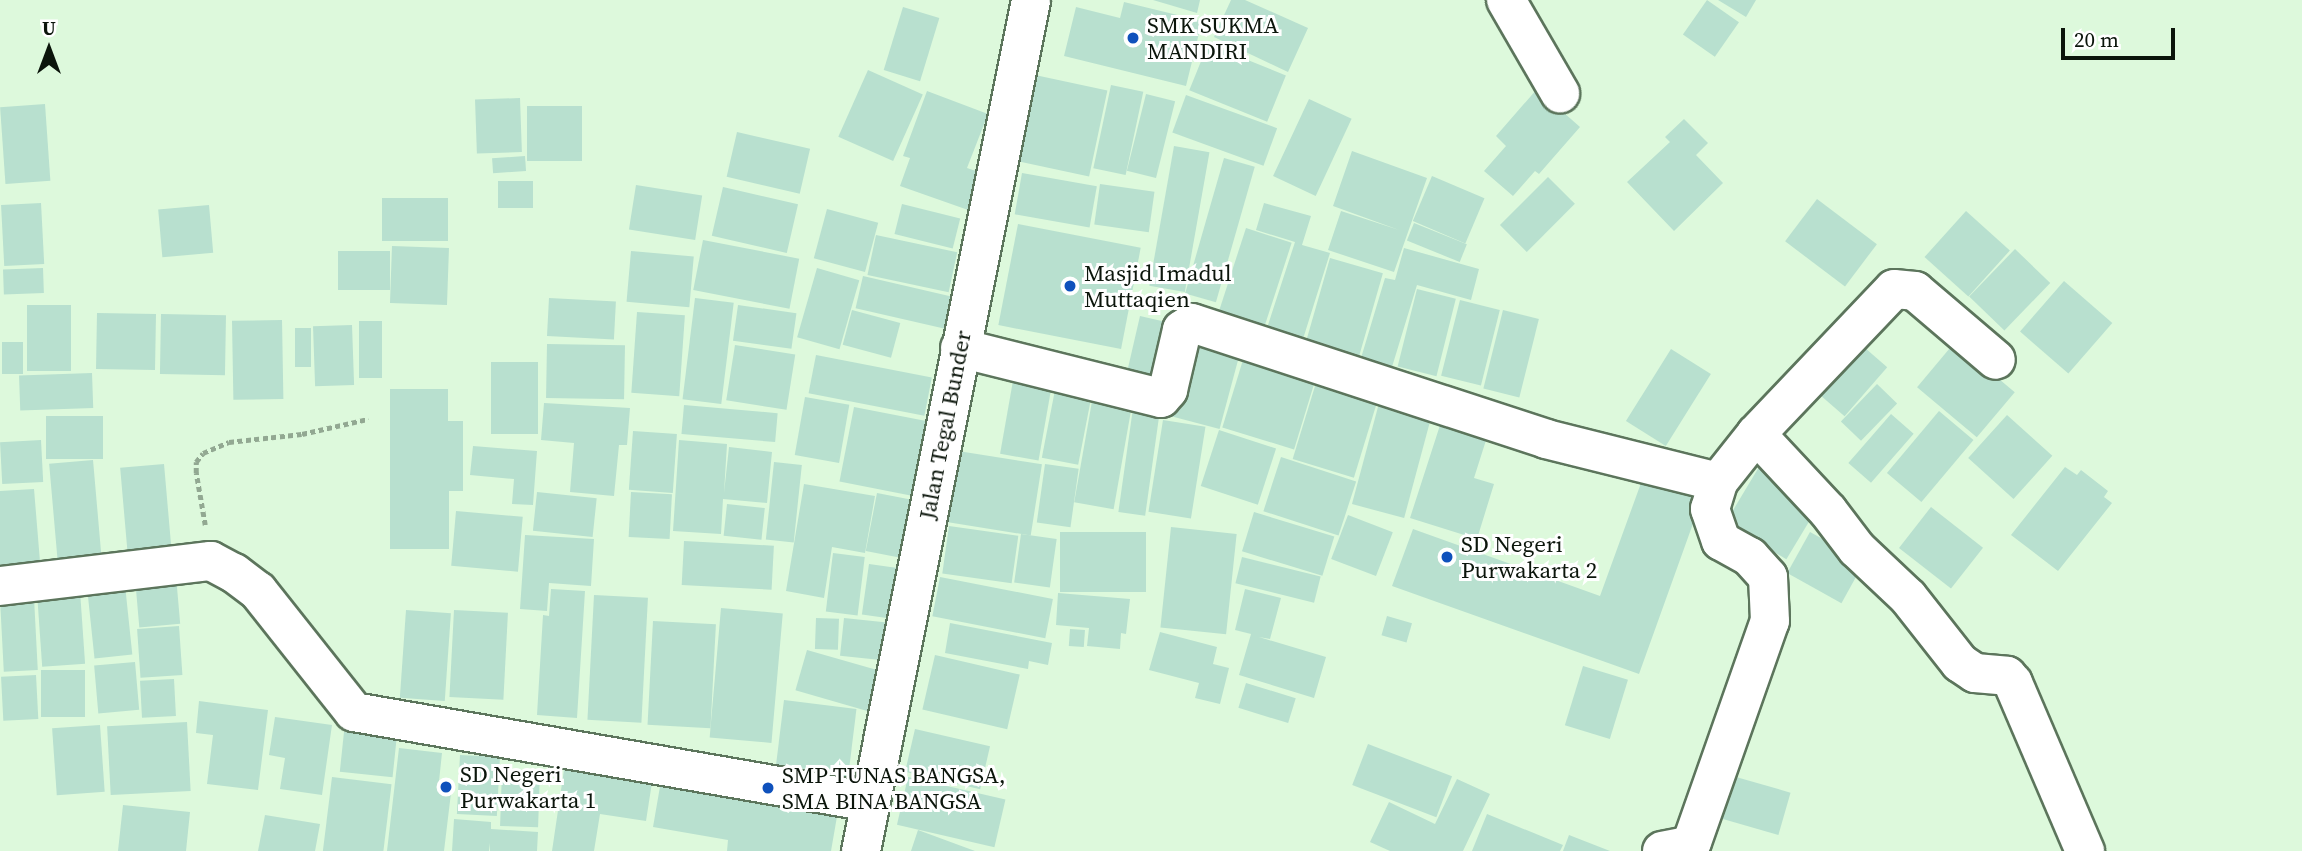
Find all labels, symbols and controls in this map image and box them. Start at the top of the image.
place label: SMK SUKMA MANDIRI [1147,11,1279,65]
north arrow [14,14,84,84]
scale bar [2064,14,2178,58]
text: U [42,15,56,41]
text: 20 m [2074,25,2119,54]
marker: SMK SUKMA MANDIRI [1125,30,1141,46]
place label: Masjid Imadul Muttaqien [1084,259,1232,313]
marker: Masjid Imadul Muttaqien [1062,278,1078,294]
street label: Jalan Tegal Bunder [913,328,977,522]
place label: SD Negeri Purwakarta 2 [1461,530,1597,584]
marker: SD Negeri Purwakarta 2 [1439,549,1455,565]
place label: SD Negeri Purwakarta 1 [460,760,596,814]
place label: SMP TUNAS BANGSA, SMA BINA BANGSA [782,761,1006,815]
marker: SD Negeri Purwakarta 1 [438,779,454,795]
marker: SMP TUNAS BANGSA, SMA BINA BANGSA [760,780,776,796]

